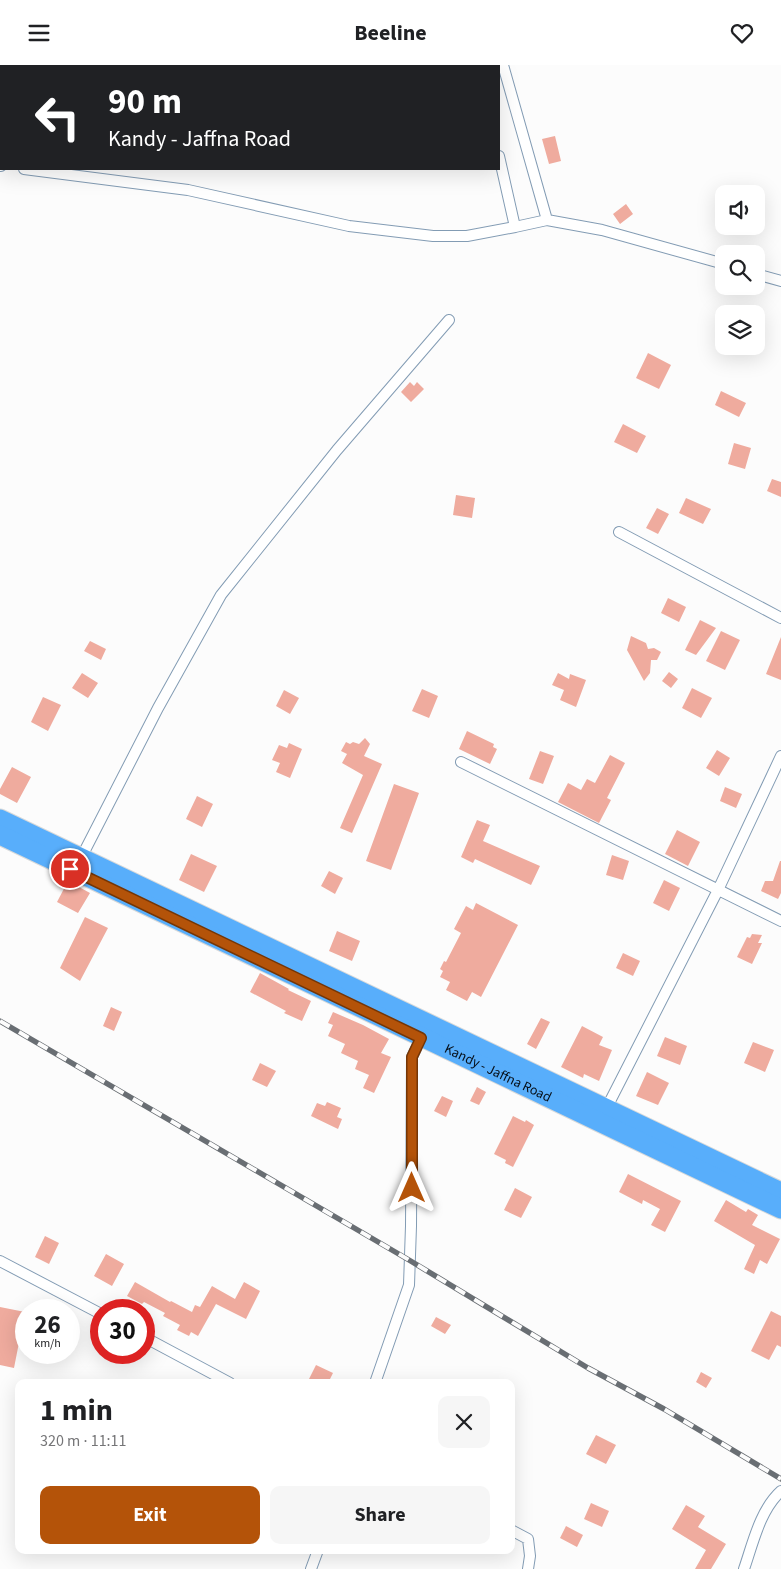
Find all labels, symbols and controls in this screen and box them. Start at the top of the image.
text: Beeline [354,17,427,49]
icon: menu [25,19,53,47]
icon: heart [728,19,756,47]
text: 90 m [108,77,182,127]
icon: left [25,85,90,150]
text: Kandy - Jaffna Road [108,123,291,155]
map controls [715,185,765,355]
button: sound [715,185,765,235]
button: search [715,245,765,295]
button: layers [715,305,765,355]
pin [49,848,91,890]
icon: arrive [56,855,84,883]
street label: Kandy - Jaffna Road [441,1039,555,1108]
position arrow [385,1161,437,1213]
speed limit sign: 30 [90,1299,155,1364]
text: 26 [34,1307,61,1343]
text: km/h [34,1335,61,1352]
text: 1 min [40,1389,113,1432]
button: close [438,1396,490,1448]
text: 320 m · 11:11 [40,1430,127,1452]
button: Exit [40,1486,260,1544]
button: Share [270,1486,490,1544]

